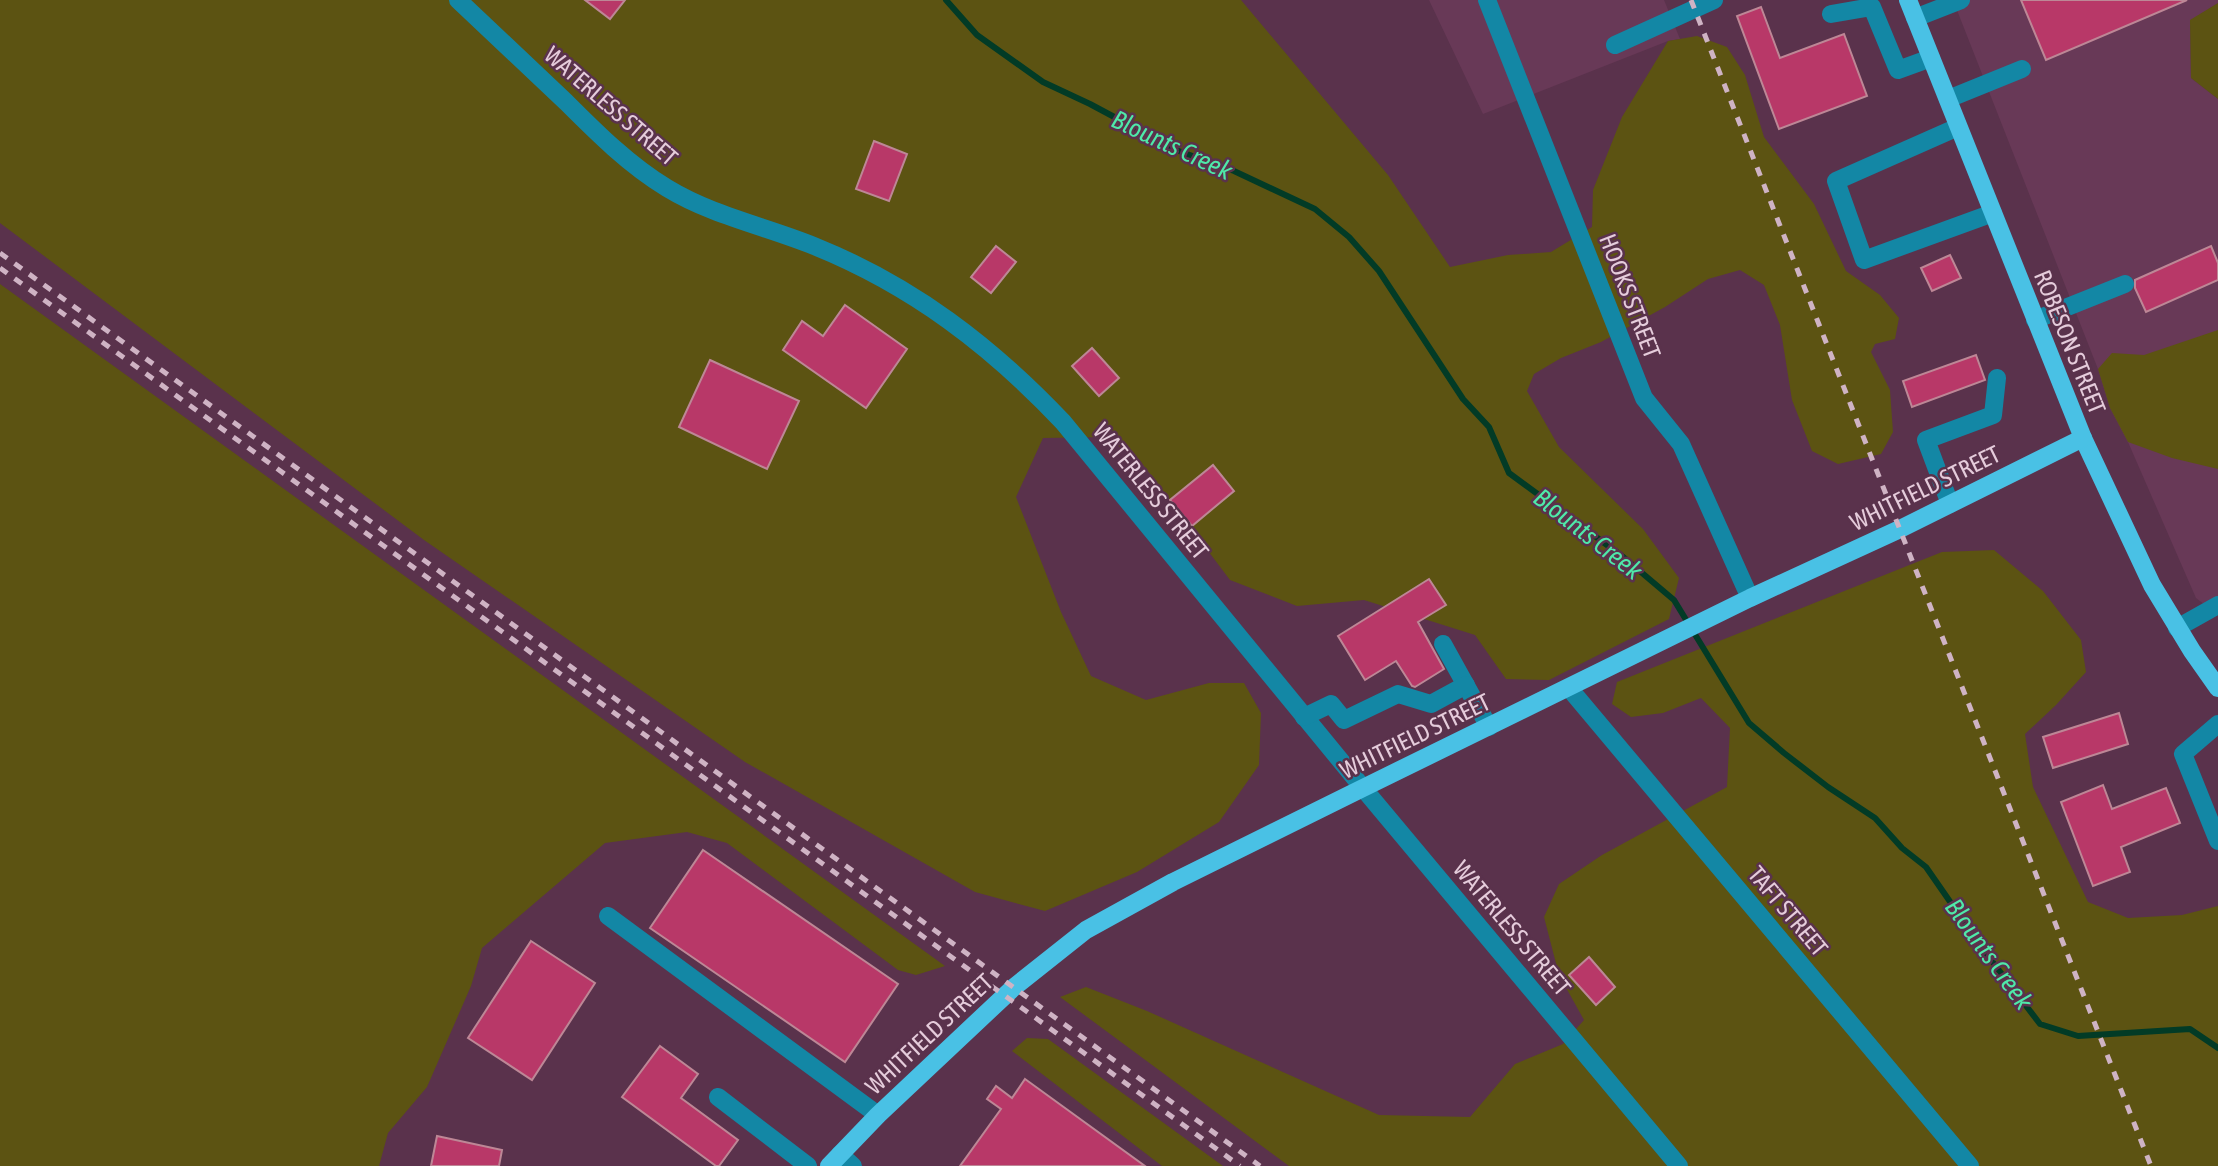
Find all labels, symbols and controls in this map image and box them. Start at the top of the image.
street label: WATERLESS STREET [539,41,683,171]
water label: Blounts Creek [1107,104,1238,186]
street label: HOOKS STREET [1594,230,1666,362]
street label: ROBESON STREET [2029,266,2111,418]
street label: WATERLESS STREET [1088,418,1214,565]
street label: WHITFIELD STREET [1846,440,2005,536]
water label: Blounts Creek [1528,482,1649,586]
street label: WHITFIELD STREET [1336,688,1495,784]
street label: WATERLESS STREET [1448,855,1576,1001]
street label: TAFT STREET [1743,861,1833,962]
water label: Blounts Creek [1939,893,2040,1016]
street label: WHITFIELD STREET [860,968,998,1100]

